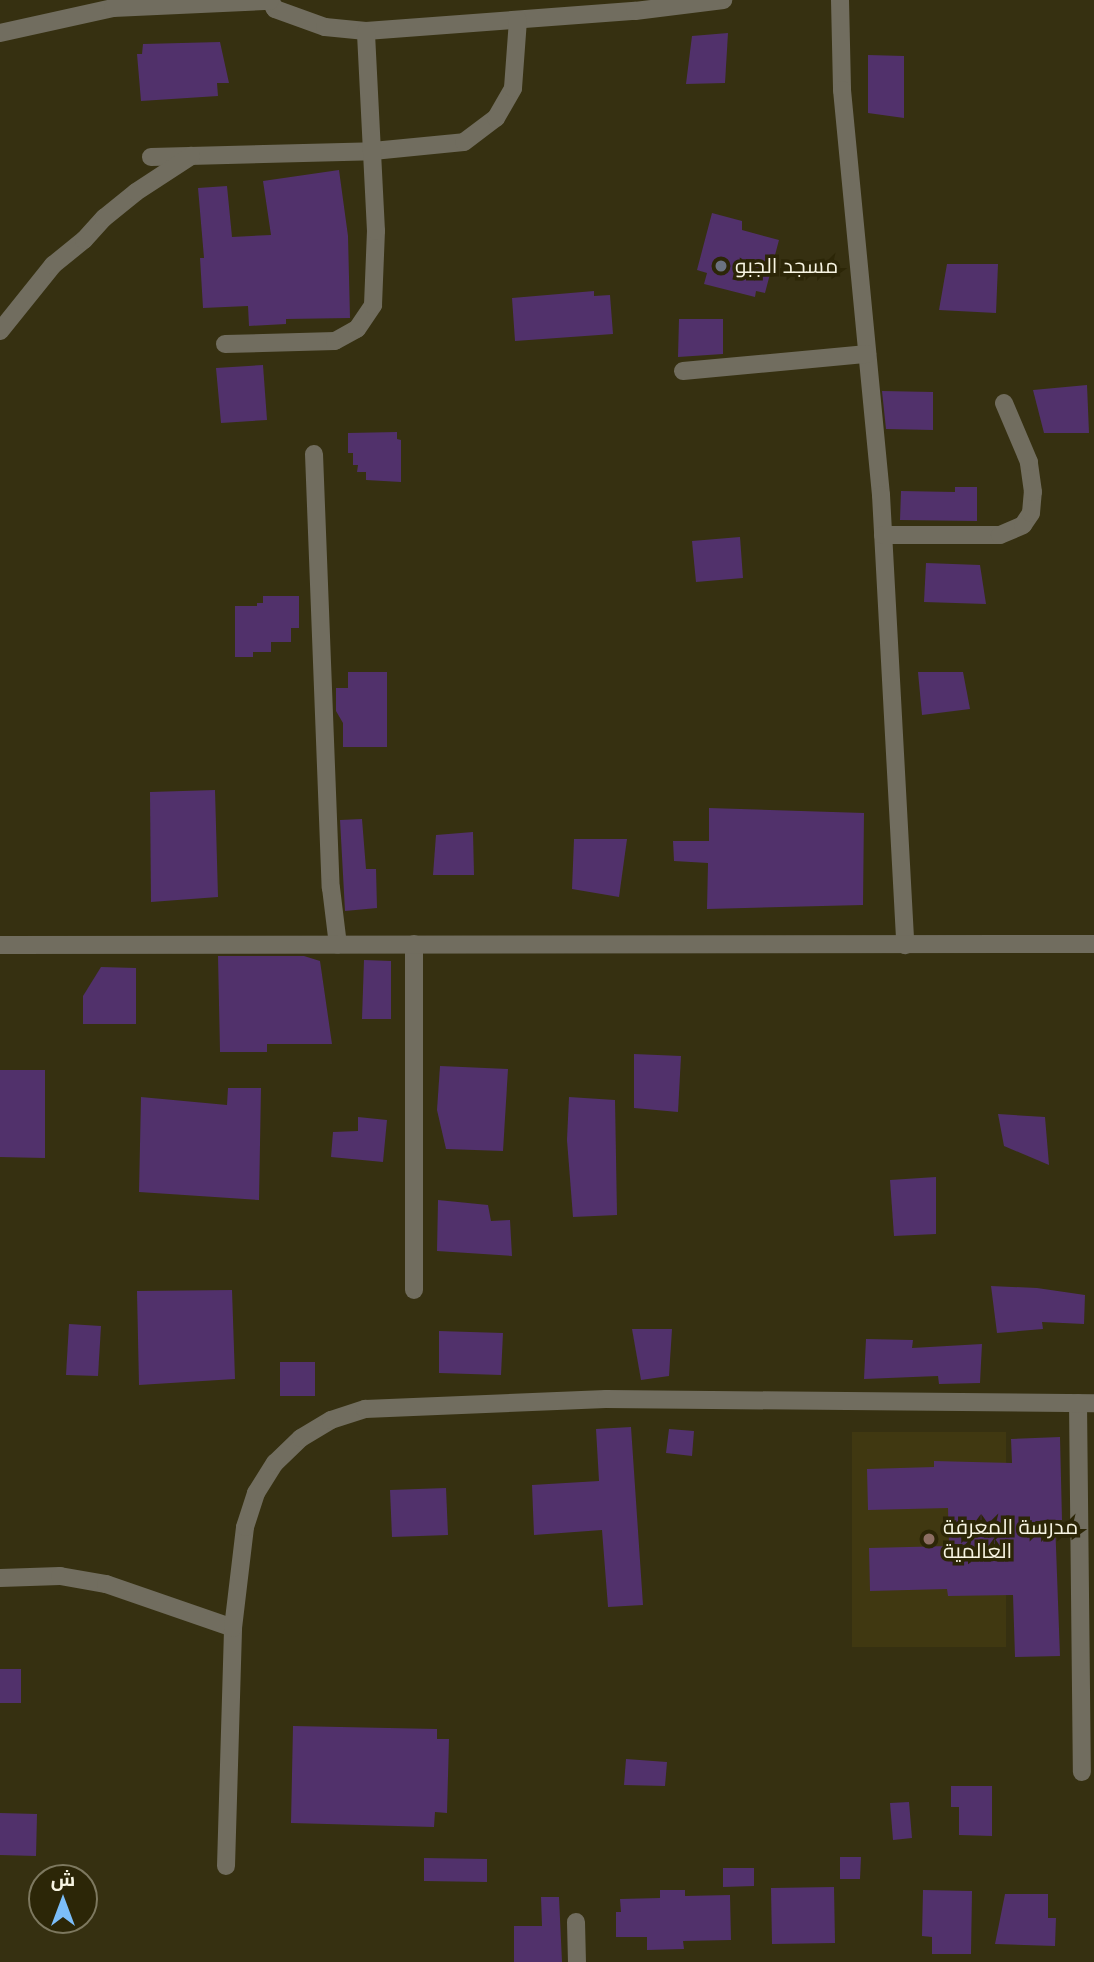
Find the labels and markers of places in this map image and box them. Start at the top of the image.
place label: مسجد الجبو [735,253,838,279]
marker: مسجد الجبو [713,258,729,274]
place label: مدرسة المعرفة العالمية [943,1514,1078,1564]
marker: مدرسة المعرفة العالمية [921,1531,937,1547]

